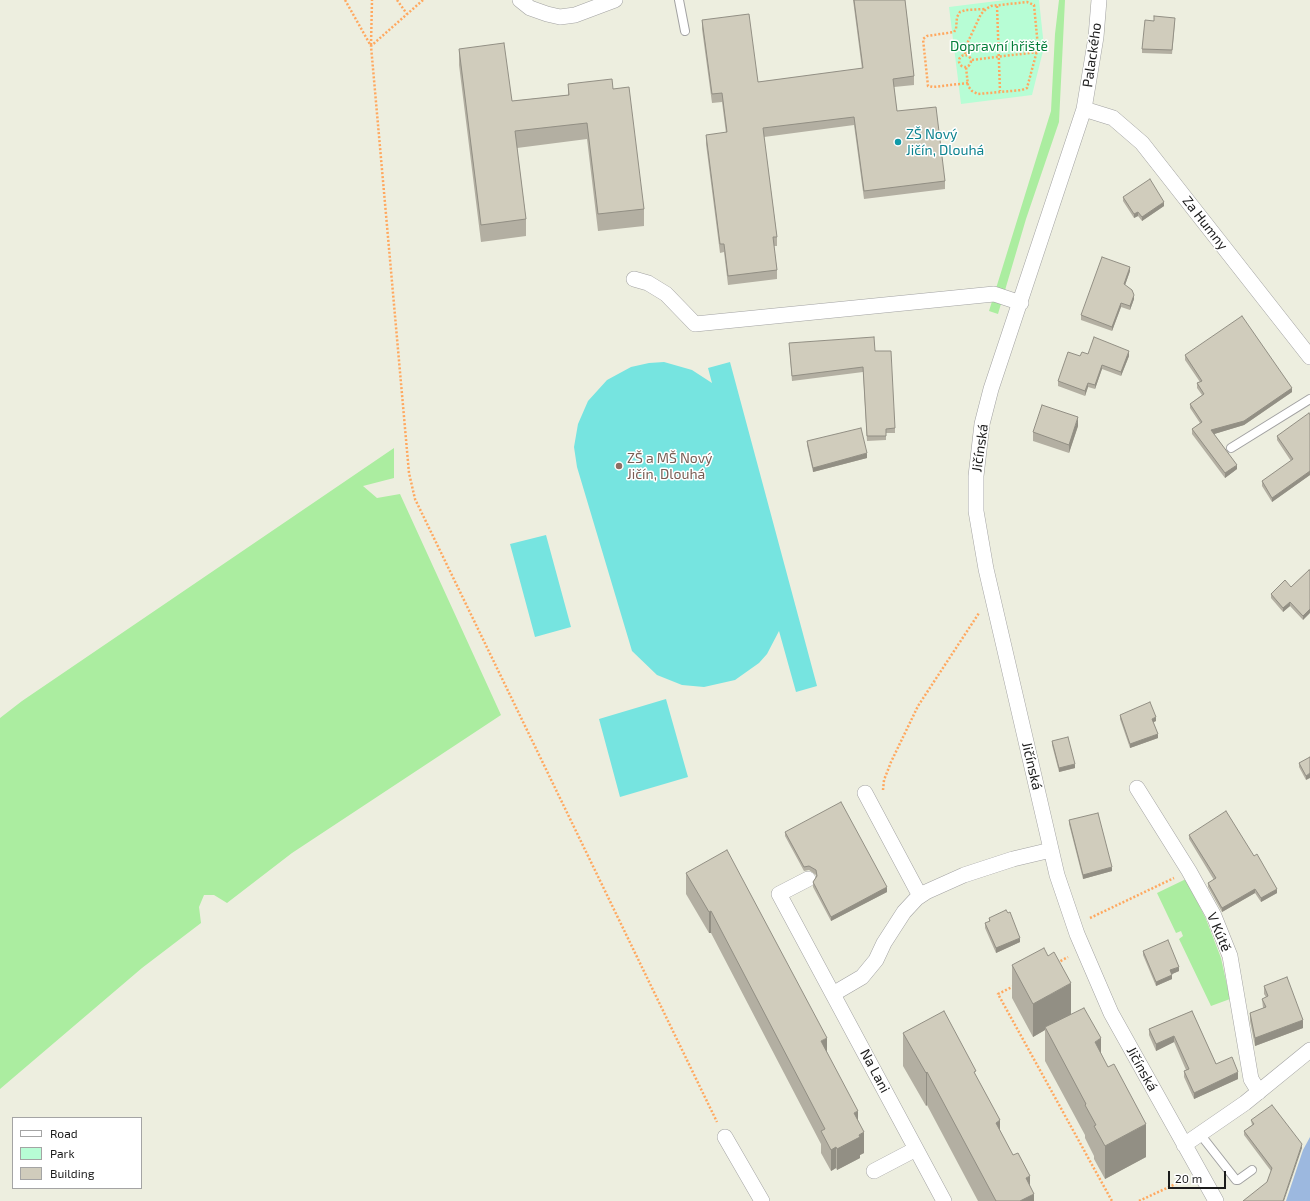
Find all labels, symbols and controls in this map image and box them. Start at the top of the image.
street label: Palackého [1079,22,1105,88]
park label: Dopravní hřiště [950,38,1048,54]
place label: ZŠ Nový Jičín, Dlouhá [906,126,984,158]
marker: ZŠ Nový Jičín, Dlouhá [893,137,903,147]
street label: Za Humny [1179,193,1231,253]
street label: Jičínská [968,423,992,473]
place label: ZŠ a MŠ Nový Jičín, Dlouhá [627,450,713,482]
marker: ZŠ a MŠ Nový Jičín, Dlouhá [614,461,624,471]
street label: Jičínská [1018,740,1046,792]
street label: V Kútě [1203,910,1235,954]
street label: Jičínská [1123,1044,1161,1094]
street label: Na Lani [857,1046,893,1096]
legend [12,1117,142,1189]
text: Road [50,1126,78,1140]
text: Park [50,1146,75,1160]
scale bar [1170,1163,1228,1189]
text: Building [50,1166,94,1180]
text: 20 m [1175,1171,1202,1185]

